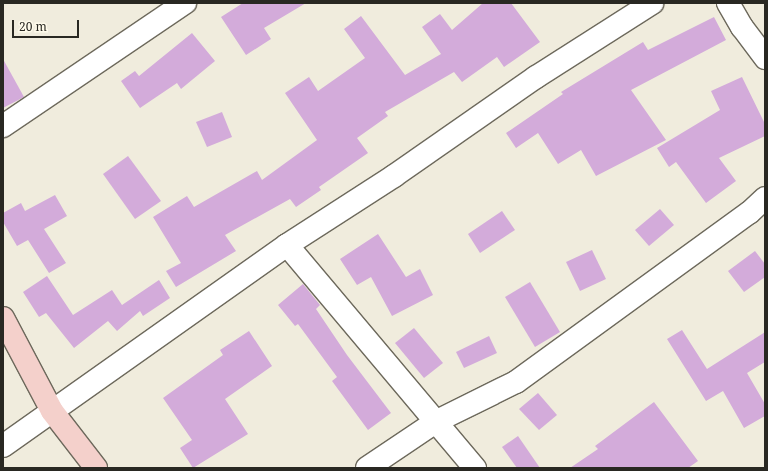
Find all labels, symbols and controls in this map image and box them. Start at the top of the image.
scale bar [14,12,81,38]
text: 20 m [19,18,47,35]

